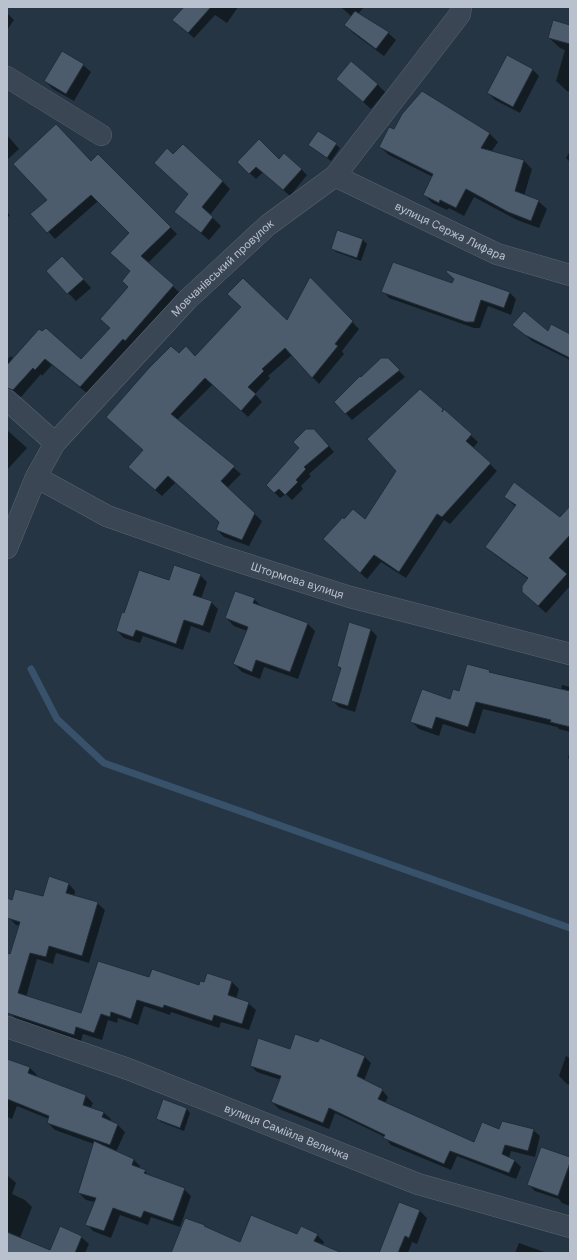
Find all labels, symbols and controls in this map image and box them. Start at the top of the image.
street label: вулиця Сержа Лифара [393,199,507,263]
street label: Мовчанівський провулок [168,216,276,320]
street label: Штормова вулиця [249,559,346,602]
street label: вулиця Самійла Величка [222,1101,351,1163]

